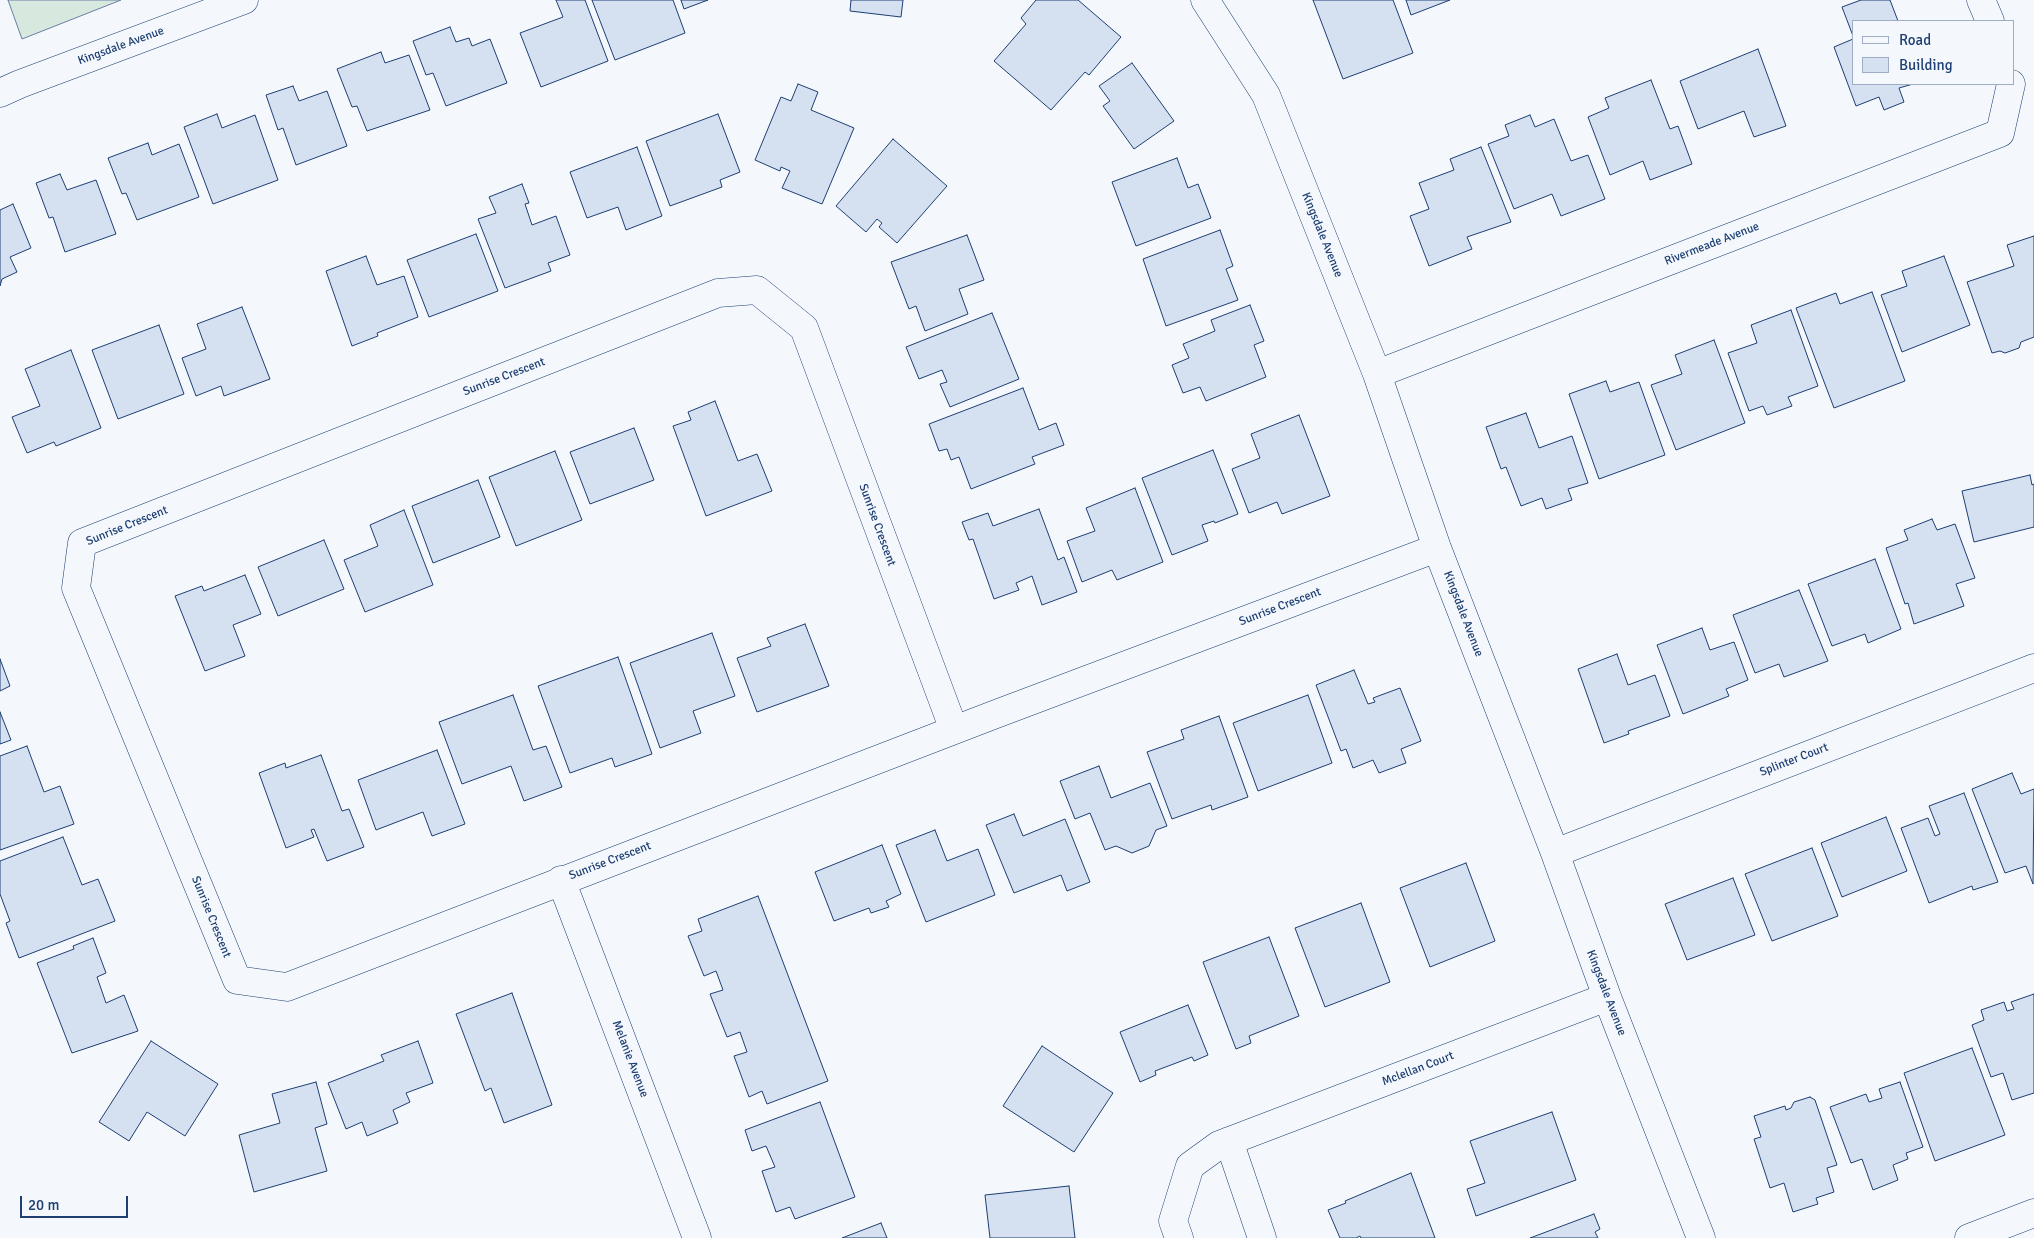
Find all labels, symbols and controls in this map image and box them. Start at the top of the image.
legend [1852,20,2014,85]
street label: Kingsdale Avenue [76,24,166,68]
text: Road [1899,31,1931,49]
text: Building [1899,56,1953,74]
street label: Kingsdale Avenue [1298,190,1346,280]
street label: Rivermeade Avenue [1663,219,1761,269]
street label: Sunrise Crescent [461,355,547,399]
street label: Sunrise Crescent [855,482,899,568]
street label: Sunrise Crescent [84,503,170,549]
street label: Kingsdale Avenue [1440,569,1486,659]
street label: Sunrise Crescent [1237,585,1323,629]
street label: Splinter Court [1758,740,1830,780]
street label: Sunrise Crescent [567,839,653,883]
street label: Sunrise Crescent [188,874,234,960]
street label: Kingsdale Avenue [1583,948,1629,1038]
street label: Melanie Avenue [609,1018,651,1100]
street label: Mclellan Court [1380,1049,1456,1089]
scale bar [22,1186,130,1218]
text: 20 m [28,1196,59,1214]

